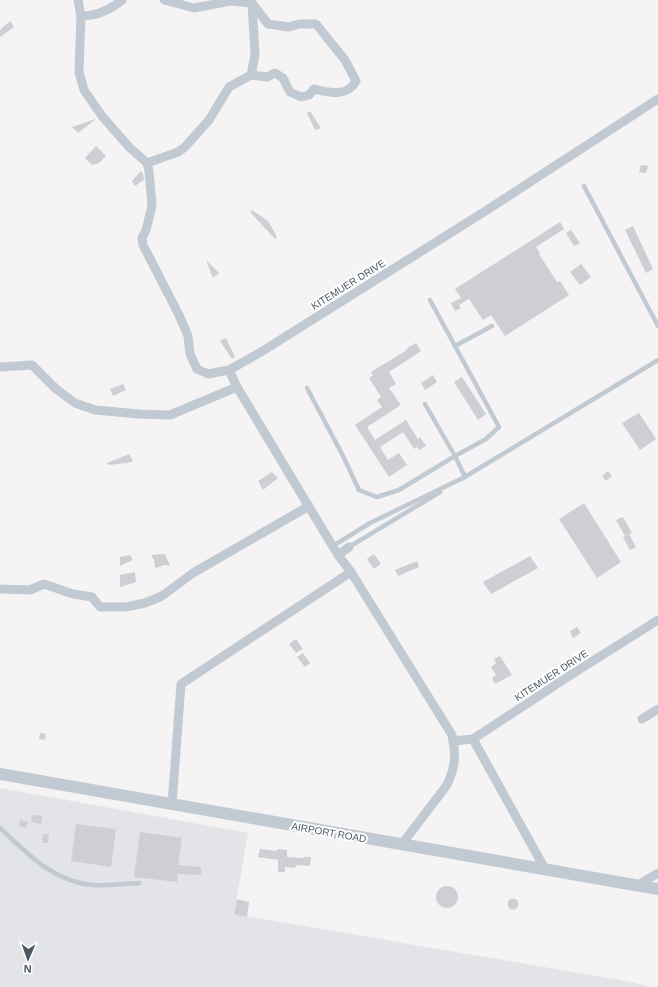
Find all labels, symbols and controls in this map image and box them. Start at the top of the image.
street label: KITEMUER DRIVE [309,257,388,312]
street label: KITEMUER DRIVE [513,647,590,703]
street label: AIRPORT ROAD [291,820,367,844]
north arrow [8,939,48,979]
text: N [23,963,32,975]

